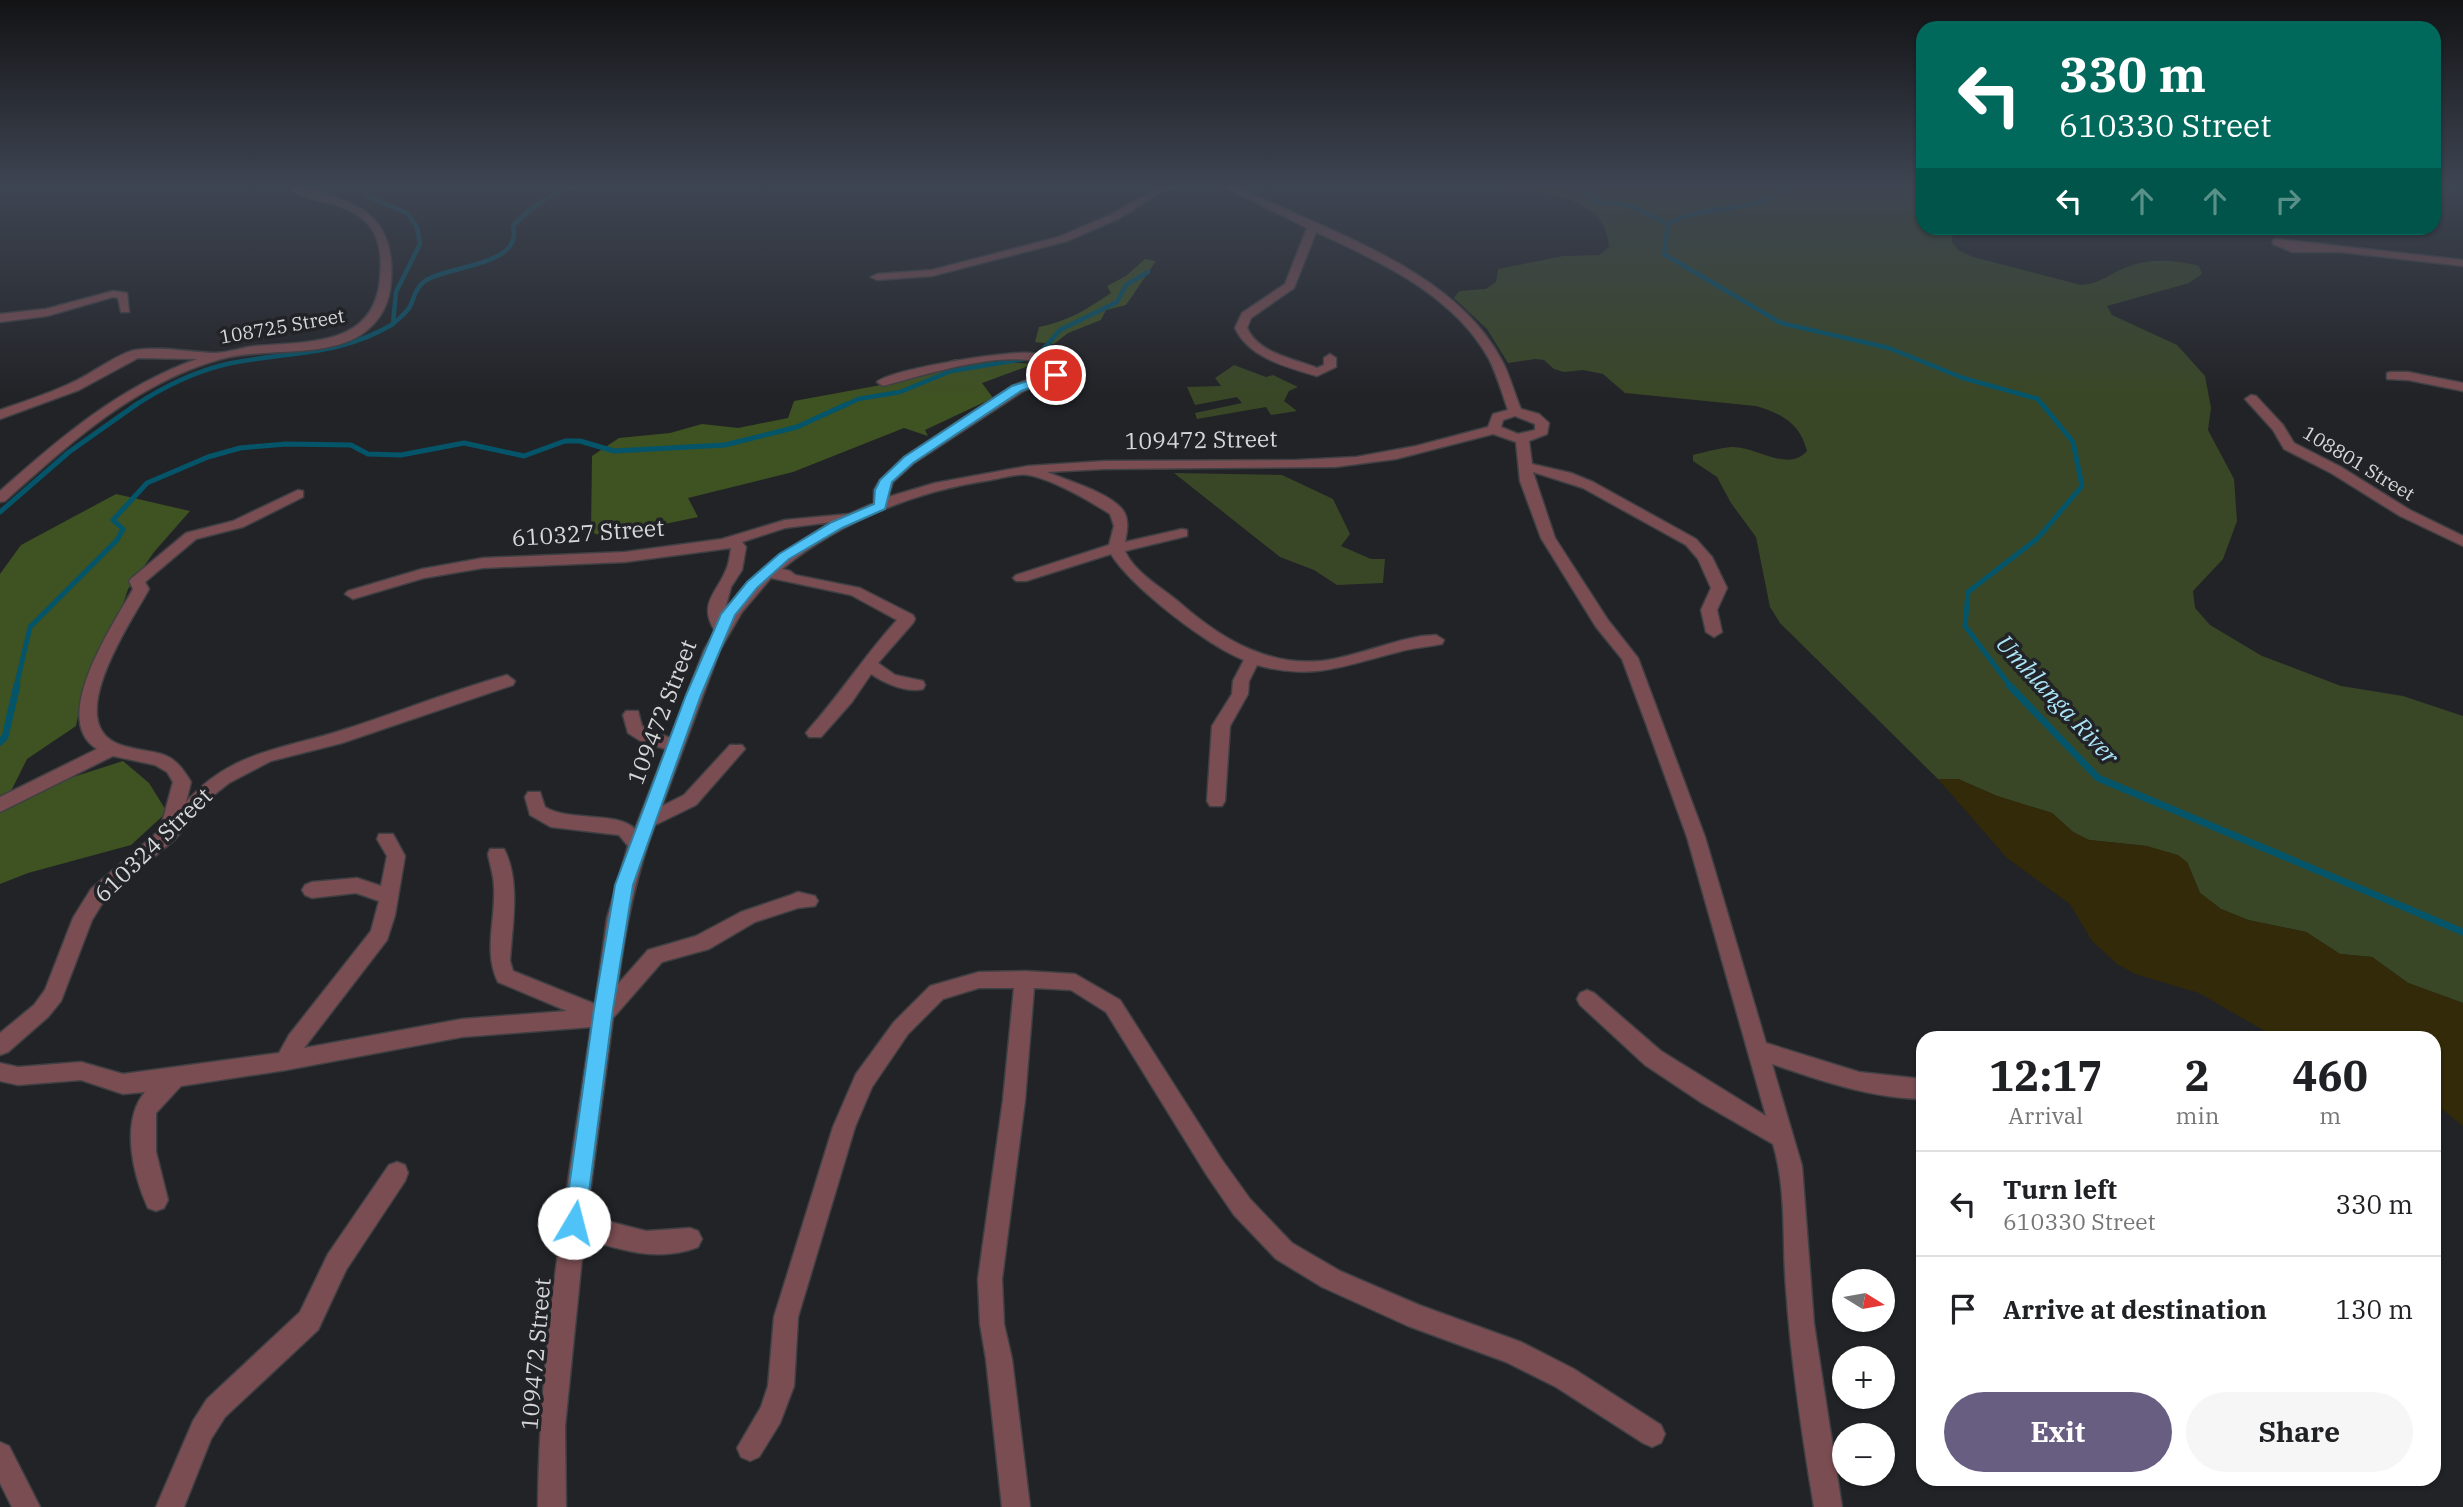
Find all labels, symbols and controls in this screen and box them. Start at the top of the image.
text: 330 m [2059,42,2206,105]
icon: left [1944,49,2035,140]
text: 610330 Street [2059,104,2272,146]
icon: left [2050,182,2088,220]
icon: ahead [2123,182,2161,220]
icon: ahead [2196,182,2234,220]
icon: right [2269,182,2307,220]
street label: 108725 Street [218,303,346,349]
pin [1026,345,1086,405]
icon: arrive [1037,356,1075,394]
street label: 108801 Street [2299,420,2420,506]
street label: 109472 Street [1124,423,1278,455]
street label: 610327 Street [511,512,665,552]
water label: Umhlanga River [1989,628,2127,772]
street label: 109472 Street [620,635,702,788]
street label: 610324 Street [87,780,218,908]
text: 12:17 [1989,1048,2103,1103]
text: 2 [2185,1048,2210,1103]
text: 460 [2292,1048,2368,1103]
text: Arrival [2008,1100,2083,1130]
text: min [2176,1100,2219,1130]
text: m [2319,1100,2341,1130]
text: Turn left [2003,1172,2117,1206]
icon: left [1944,1185,1982,1223]
position arrow [537,1186,611,1260]
text: 330 m [2335,1187,2413,1221]
text: 610330 Street [2003,1206,2156,1236]
north arrow [1832,1269,1895,1332]
map controls [1832,1269,1895,1486]
street label: 109472 Street [513,1277,557,1431]
icon: arrive [1944,1290,1982,1328]
text: Arrive at destination [2003,1292,2267,1326]
text: 130 m [2335,1292,2413,1326]
button: + [1832,1346,1895,1409]
button: Exit [1944,1392,2172,1472]
button: Share [2186,1392,2413,1472]
button: − [1832,1423,1895,1486]

